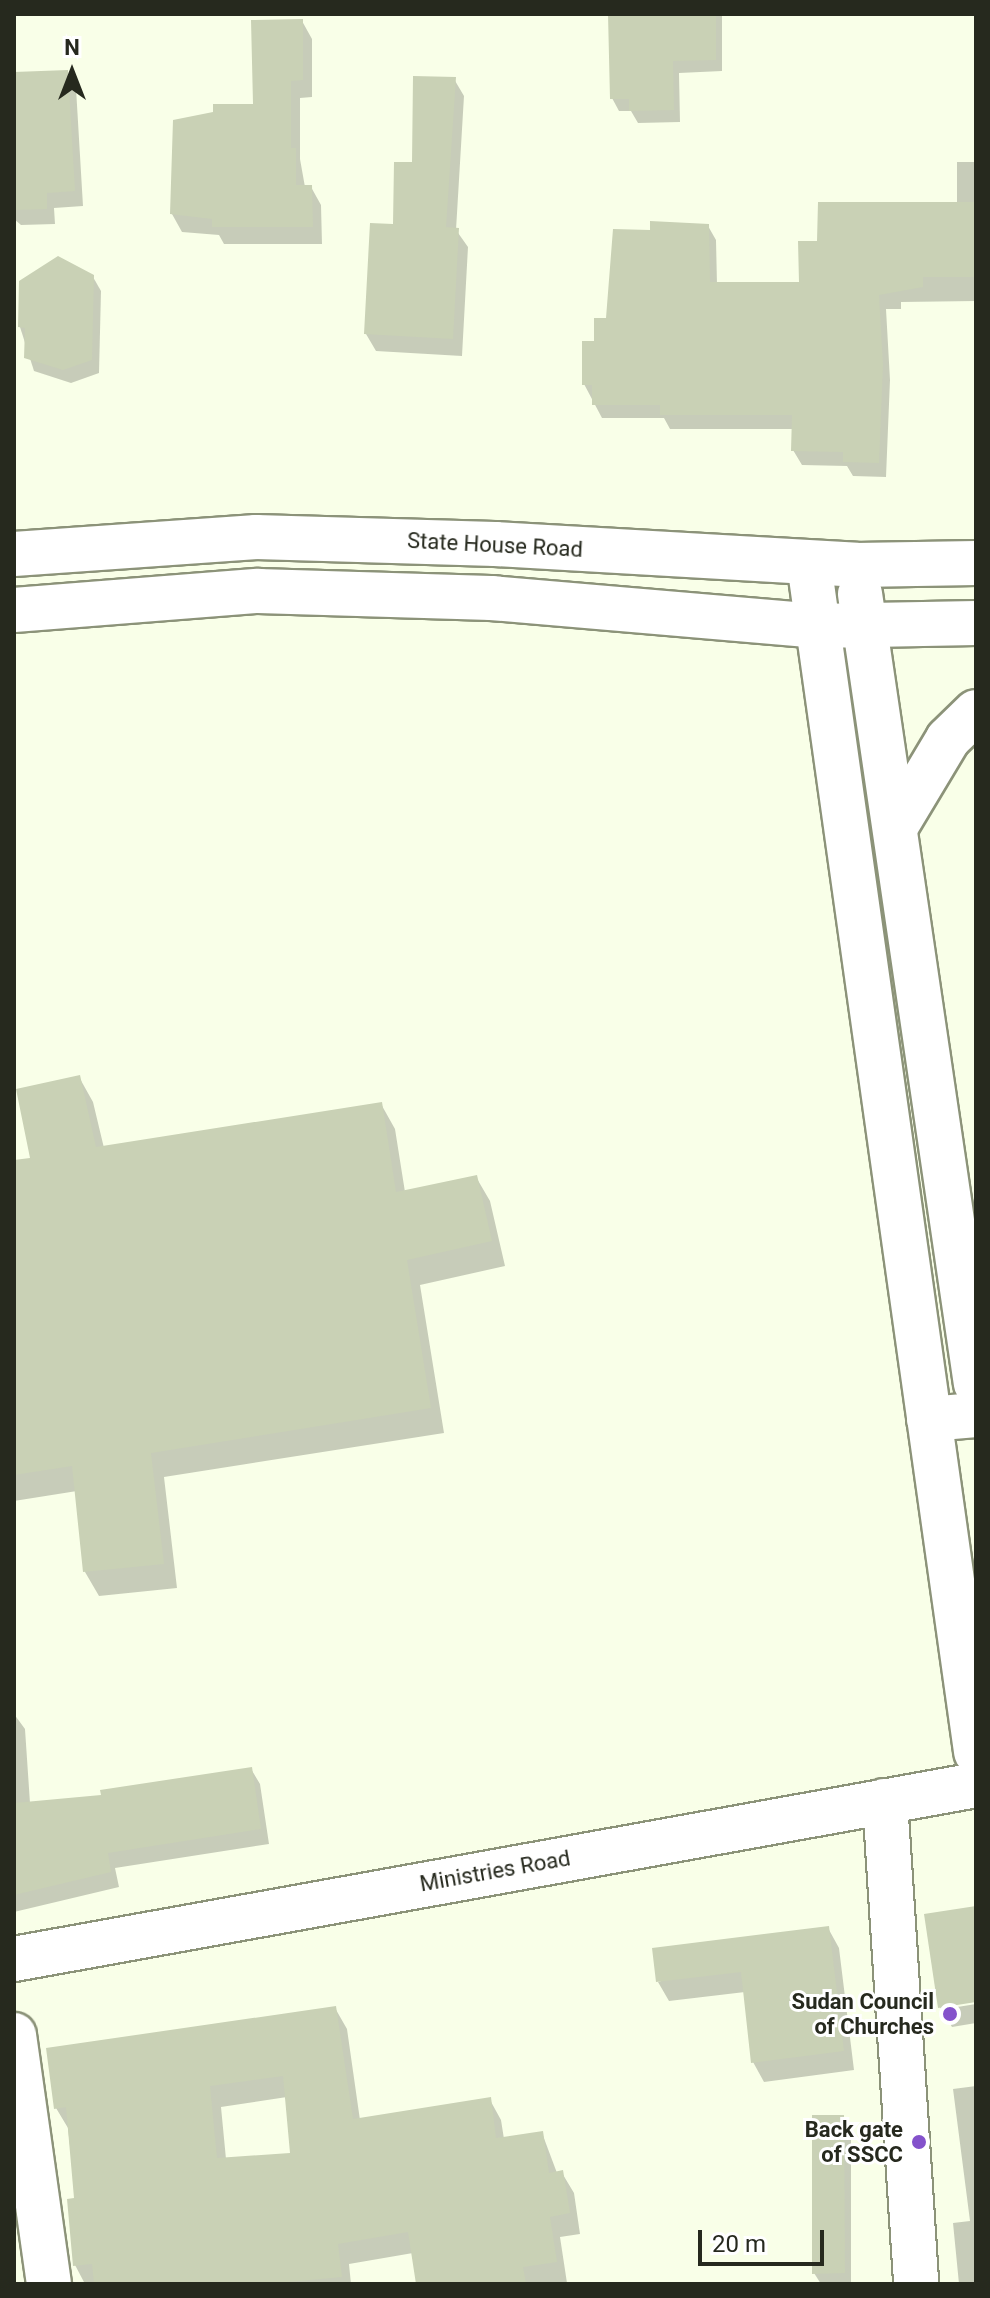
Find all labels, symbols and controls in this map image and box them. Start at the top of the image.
north arrow [32,32,112,112]
text: N [64,35,80,60]
street label: State House Road [406,527,584,563]
street label: Ministries Road [418,1845,572,1897]
place label: Sudan Council of Churches [792,1988,934,2040]
marker: Sudan Council of Churches [941,2005,959,2023]
place label: Back gate of SSCC [805,2116,903,2168]
marker: Back gate of SSCC [910,2133,928,2151]
scale bar [702,2214,828,2264]
text: 20 m [712,2230,766,2258]

